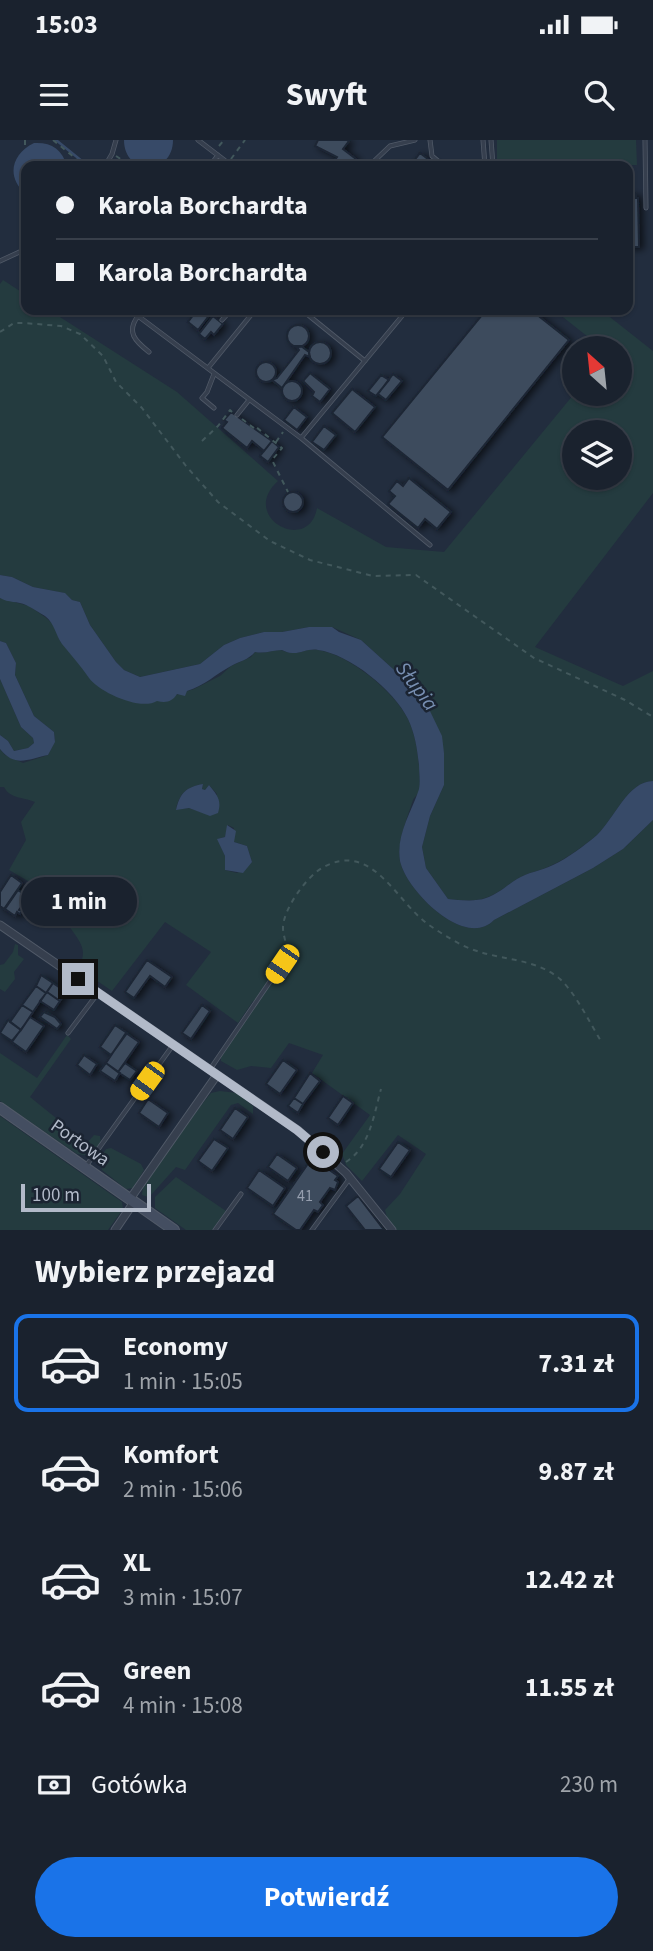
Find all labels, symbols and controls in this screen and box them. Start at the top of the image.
text: 15:03 [35,6,98,43]
text: Swyft [286,72,367,118]
icon: menu [35,76,73,114]
icon: search [580,76,618,114]
text: Karola Borchardta [98,187,308,224]
text: Karola Borchardta [98,254,308,291]
north arrow [562,336,632,406]
map controls [562,336,632,490]
button: layers [562,420,632,490]
water label: Słupia [388,655,446,717]
callout: 1 min [20,878,136,926]
text: 1 min [51,885,107,918]
car [262,941,303,987]
route end [62,963,94,995]
car [127,1058,168,1104]
street label: Portowa [45,1113,115,1173]
route start [307,1136,339,1168]
scale bar [21,1181,150,1213]
text: 100 m [32,1182,80,1209]
house number: 41 [297,1185,313,1207]
text: Wybierz przejazd [35,1249,275,1295]
text: Economy [123,1328,228,1365]
icon: car [39,1332,102,1395]
text: 7.31 zł [539,1345,614,1382]
text: 1 min · 15:05 [123,1365,243,1398]
text: Komfort [123,1436,219,1473]
icon: car [39,1440,102,1503]
text: 9.87 zł [539,1453,614,1490]
text: 2 min · 15:06 [123,1473,243,1506]
text: XL [123,1544,151,1581]
icon: car [39,1548,102,1611]
text: 12.42 zł [525,1561,614,1598]
text: 3 min · 15:07 [123,1581,243,1614]
text: Green [123,1652,191,1689]
icon: car [39,1656,102,1719]
text: 11.55 zł [525,1669,614,1706]
text: 4 min · 15:08 [123,1689,243,1722]
icon: cash [35,1766,73,1804]
text: Gotówka [91,1766,188,1803]
text: 230 m [560,1768,618,1801]
button: Potwierdź [35,1857,618,1937]

